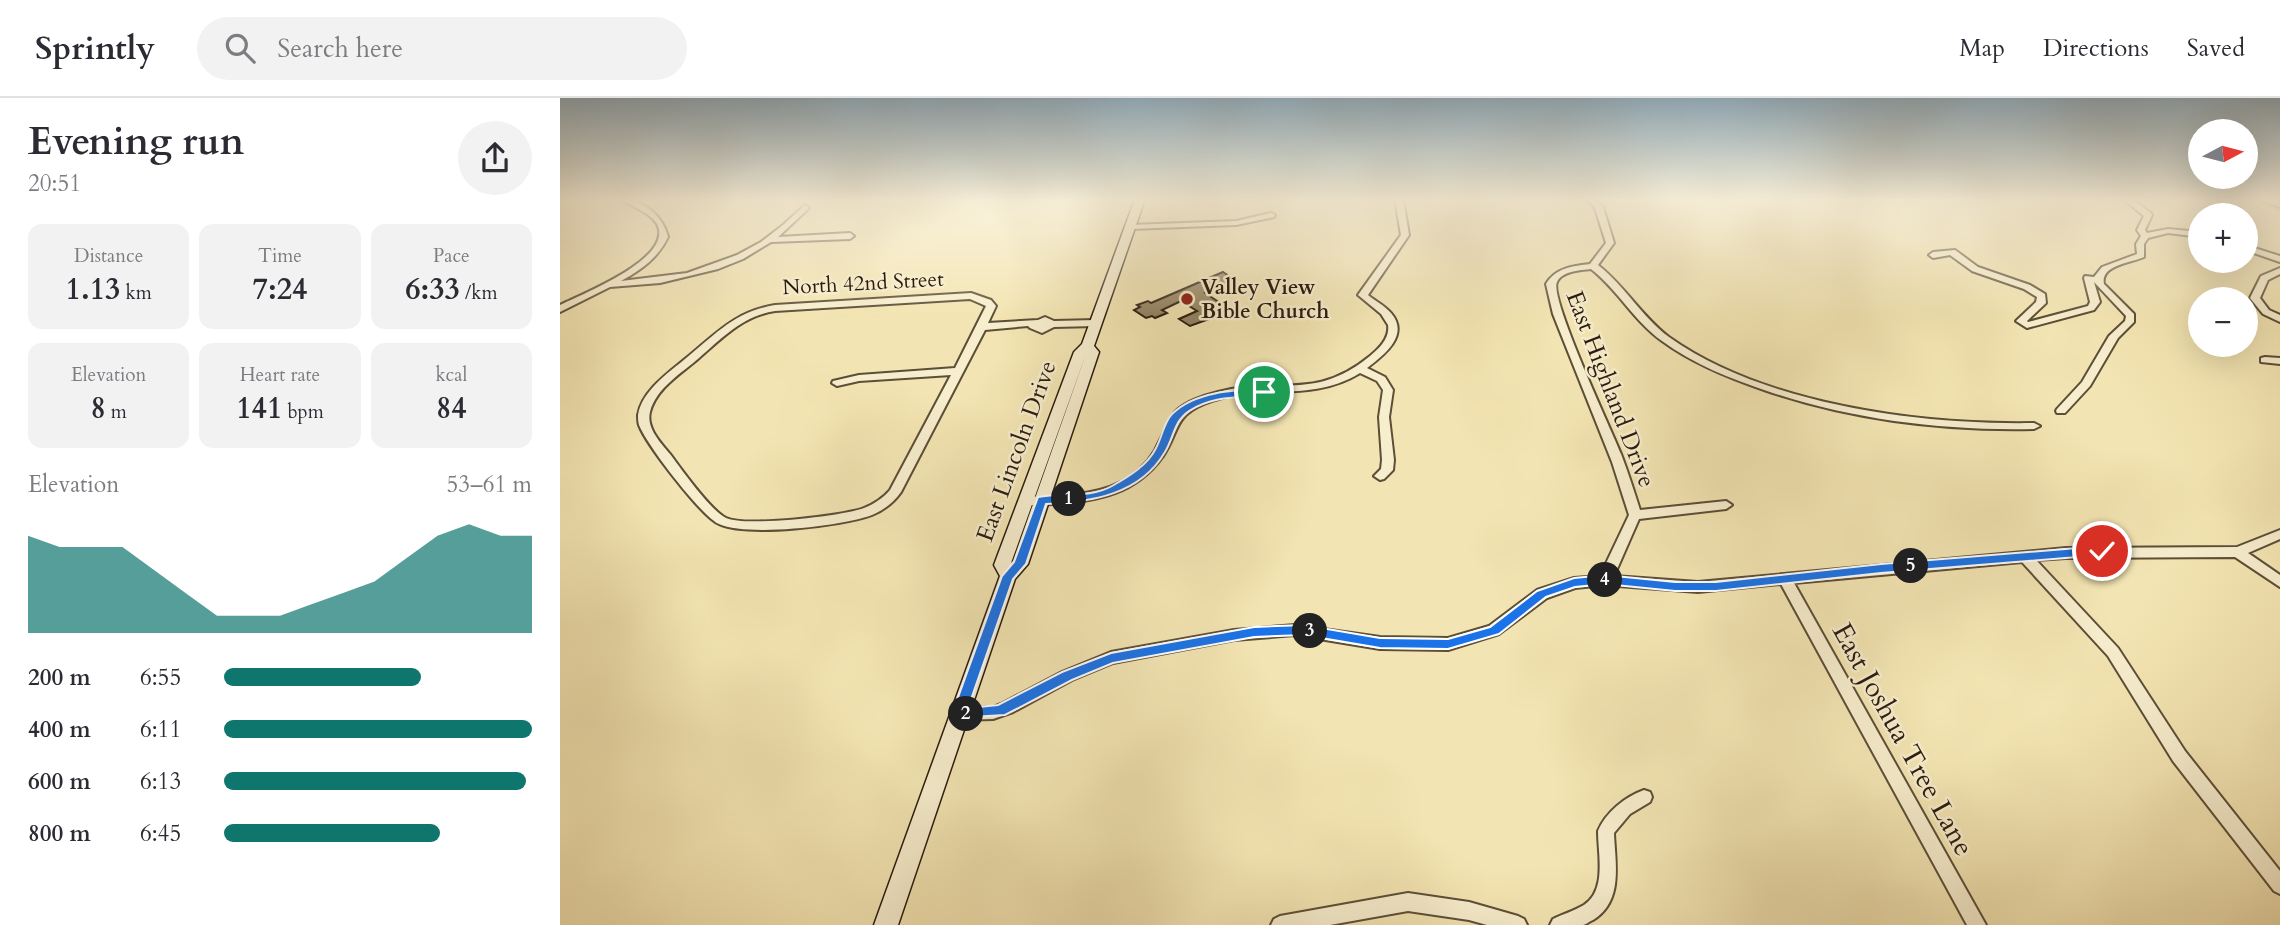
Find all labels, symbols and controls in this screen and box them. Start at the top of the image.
search box [197,17,687,80]
text: Sprintly [35,26,155,71]
icon: search [221,29,259,67]
text: Search here [277,31,403,66]
text: Map [1959,32,2005,65]
text: Directions [2043,32,2149,65]
text: Saved [2187,32,2245,65]
text: Evening run [28,116,244,168]
north arrow [2188,119,2258,189]
map controls [2188,119,2258,357]
button: share [458,121,532,195]
text: 20:51 [28,168,81,199]
button: + [2188,203,2258,273]
text: Distance [74,243,143,269]
text: Time [258,243,302,269]
text: Pace [433,243,470,269]
street label: North 42nd Street [782,265,945,302]
text: 1.13 [66,269,120,310]
text: 7:24 [253,269,307,310]
text: 6:33 [405,269,460,310]
place label: Valley View Bible Church [1201,273,1329,326]
text: km [120,280,152,306]
text: /km [460,280,497,306]
street label: East Highland Drive [1558,286,1663,492]
button: − [2188,287,2258,357]
marker: Valley View Bible Church [1179,291,1195,307]
street label: East Lincoln Drive [968,356,1065,546]
text: Elevation [71,362,146,388]
text: Heart rate [240,362,320,388]
text: kcal [435,362,467,388]
pin [1234,362,1294,422]
icon: arrive [1245,373,1283,411]
text: 8 [90,388,106,429]
text: 141 [236,388,282,429]
text: 84 [436,388,467,429]
text: m [106,399,127,425]
text: bpm [282,399,324,425]
text: Elevation [28,469,119,500]
text: 53–61 m [447,469,532,500]
pin: 1 [1051,482,1086,516]
text: 1 [1064,485,1073,511]
pin [2072,521,2132,581]
icon: check [2083,532,2121,570]
pin: 5 [1894,548,1928,584]
text: 5 [1906,552,1915,578]
pin: 4 [1588,562,1622,598]
text: 4 [1600,566,1609,592]
pin: 3 [1292,614,1328,648]
street label: East Joshua Tree Lane [1823,616,1983,863]
text: 3 [1305,617,1314,643]
text: 200 m [28,662,91,693]
text: 6:55 [140,662,181,693]
pin: 2 [948,696,984,732]
text: 2 [961,700,970,726]
text: 400 m [28,714,91,745]
text: 6:11 [140,714,181,745]
text: 600 m [28,766,91,797]
text: 6:13 [140,766,181,797]
text: 800 m [28,818,91,849]
text: 6:45 [140,818,181,849]

